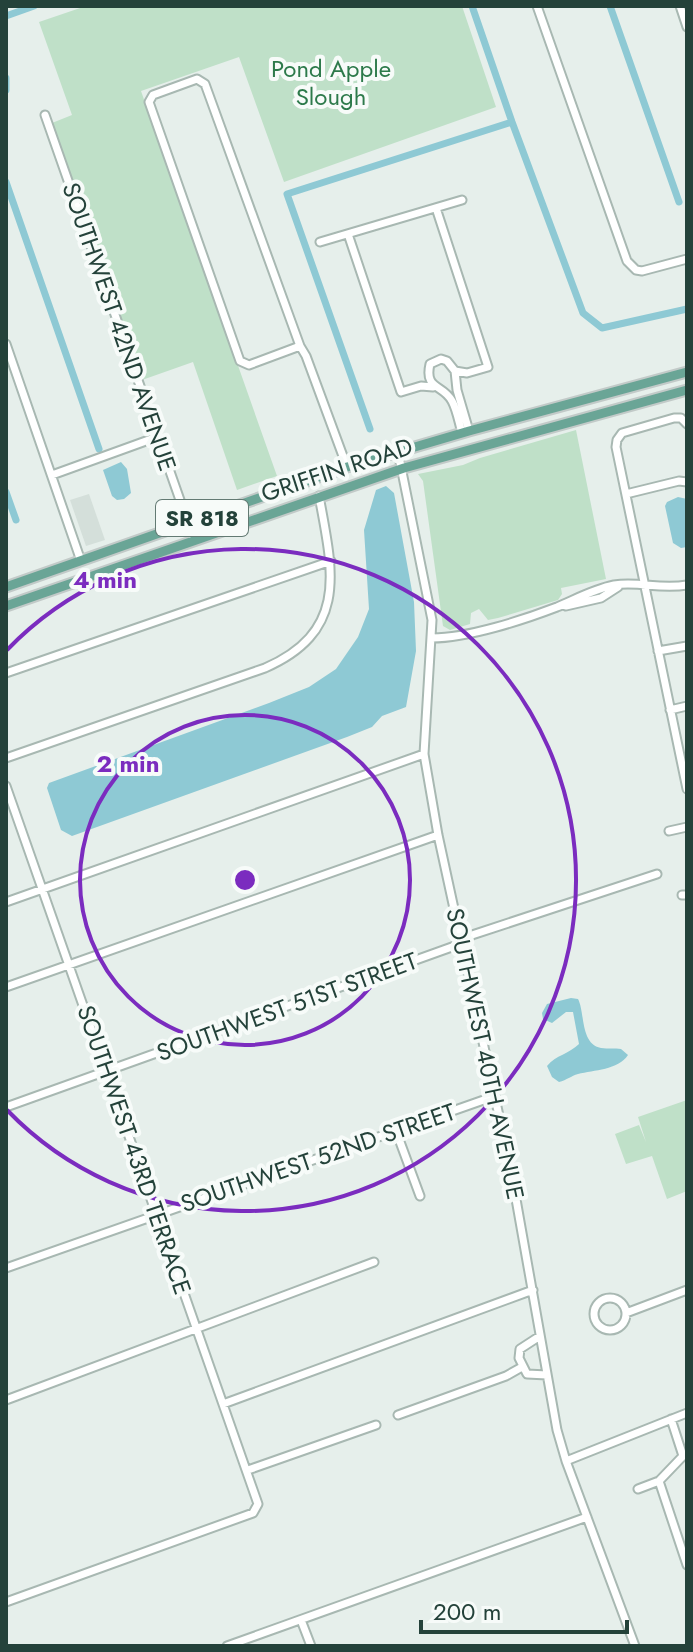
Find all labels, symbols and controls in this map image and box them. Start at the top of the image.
park label: Pond Apple Slough [271,51,391,114]
street label: SOUTHWEST 42ND AVENUE [54,178,185,476]
street label: GRIFFIN ROAD [257,429,417,510]
road number: SR 818 [156,500,248,536]
text: 4 min [73,562,137,597]
text: 2 min [96,746,160,781]
centre of rings [231,866,259,894]
street label: SOUTHWEST 40TH AVENUE [437,905,533,1203]
street label: SOUTHWEST 51ST STREET [152,943,422,1070]
street label: SOUTHWEST 43RD TERRACE [68,1000,201,1299]
street label: SOUTHWEST 52ND STREET [176,1094,460,1221]
scale bar [421,1584,627,1634]
text: 200 m [433,1594,501,1629]

